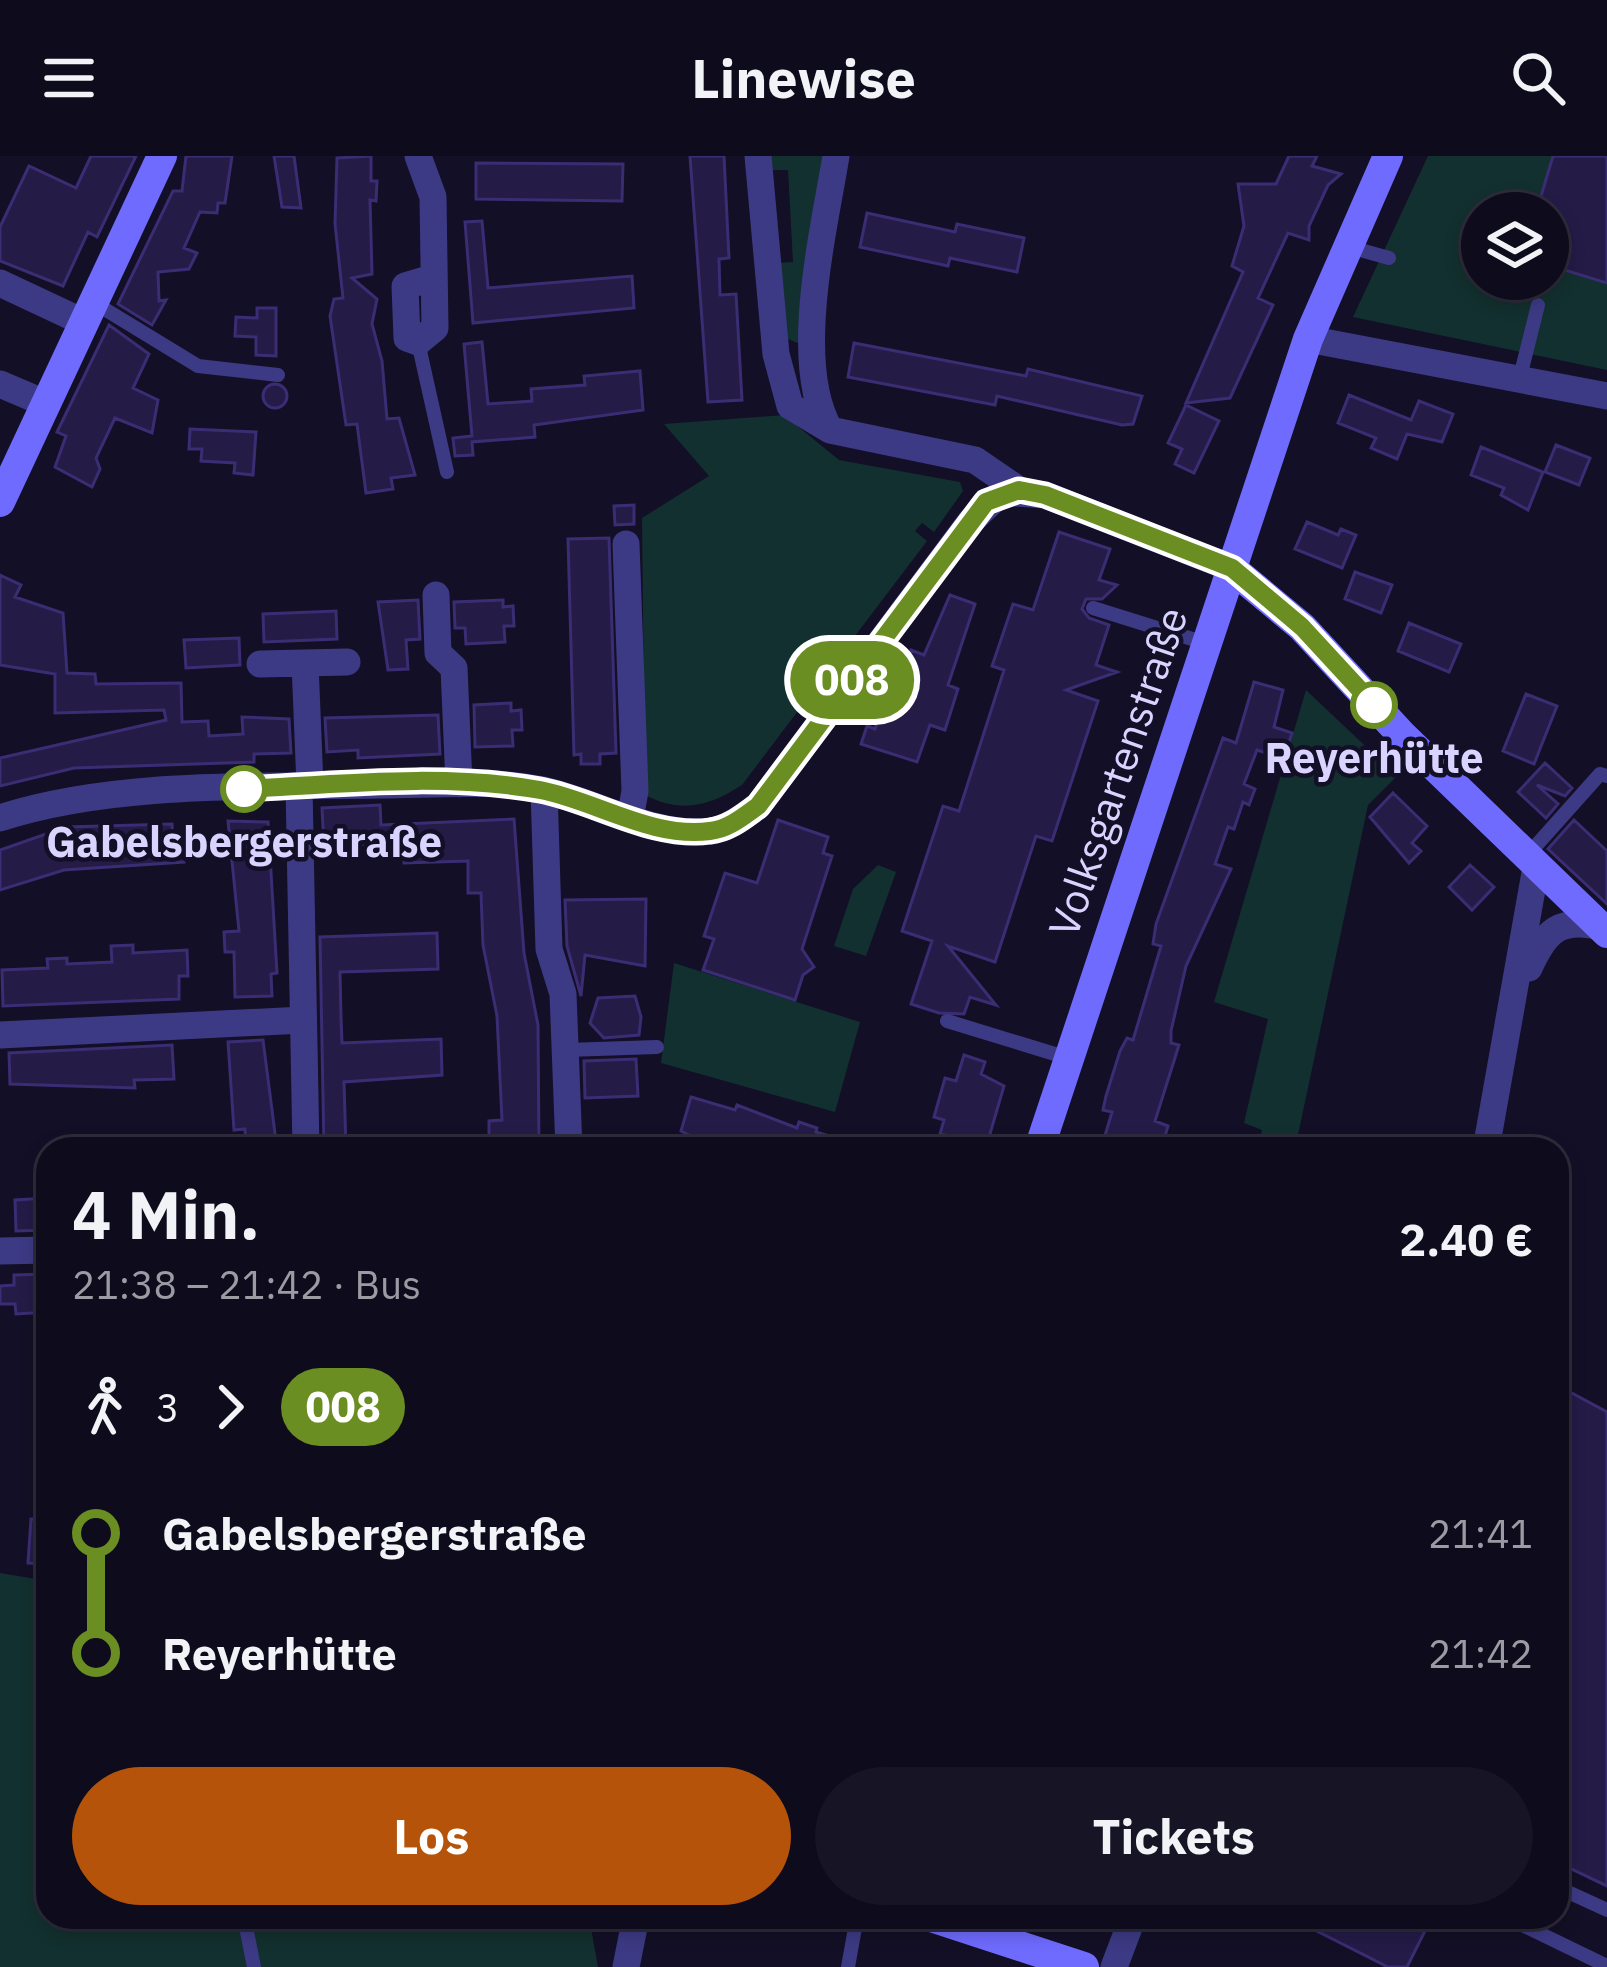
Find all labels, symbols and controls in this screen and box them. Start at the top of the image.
text: Linewise [691,43,916,113]
icon: menu [36,45,102,111]
icon: search [1505,45,1571,111]
map controls [1461,192,1569,300]
button: layers [1461,192,1569,300]
street label: Volksgartenstraße [1035,600,1200,944]
line badge: 008 [783,641,921,719]
text: 008 [814,652,890,707]
marker: Reyerhütte [1352,683,1396,727]
place label: Reyerhütte [1264,730,1484,785]
marker: Gabelsbergerstraße [222,767,266,811]
place label: Gabelsbergerstraße [46,814,442,869]
text: 4 Min. [72,1171,260,1257]
text: 2.40 € [1399,1210,1533,1268]
text: 21:38 – 21:42 · Bus [72,1259,421,1310]
icon: walk [72,1374,138,1440]
icon: forward [197,1374,263,1440]
text: 008 [305,1379,381,1434]
text: 3 [156,1382,179,1433]
text: Gabelsbergerstraße [162,1504,587,1562]
text: 21:41 [1428,1508,1533,1559]
text: Reyerhütte [162,1624,397,1682]
text: 21:42 [1428,1628,1533,1679]
button: Los [72,1767,791,1905]
button: Tickets [815,1767,1533,1905]

